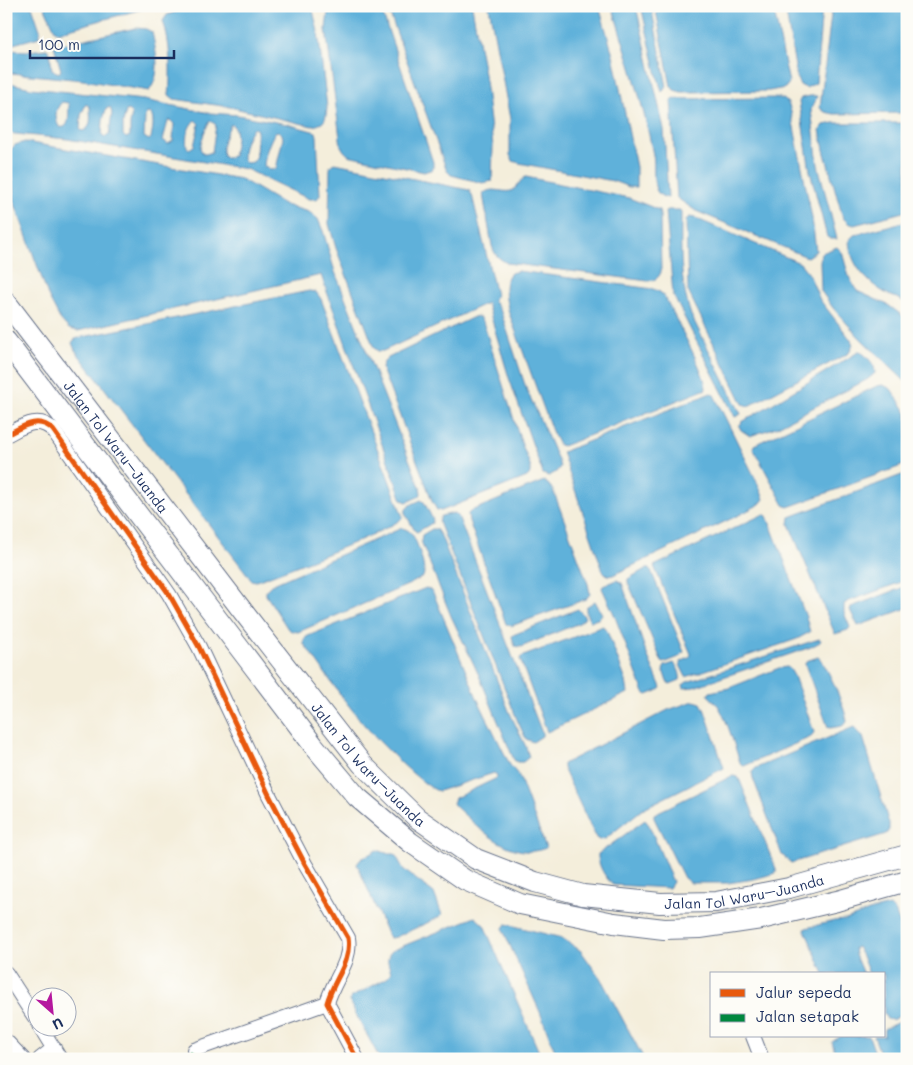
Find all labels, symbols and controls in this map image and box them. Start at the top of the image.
scale bar [30,28,174,60]
text: 100 m [38,34,80,54]
street label: Jalan Tol Waru–Juanda [60,377,173,516]
street label: Jalan Tol Waru–Juanda [308,698,429,831]
street label: Jalan Tol Waru–Juanda [664,869,826,912]
legend [710,972,886,1038]
text: Jalur sepeda [756,982,852,1002]
north arrow [28,988,78,1038]
text: Jalan setapak [756,1006,859,1026]
text: U [49,1013,67,1035]

